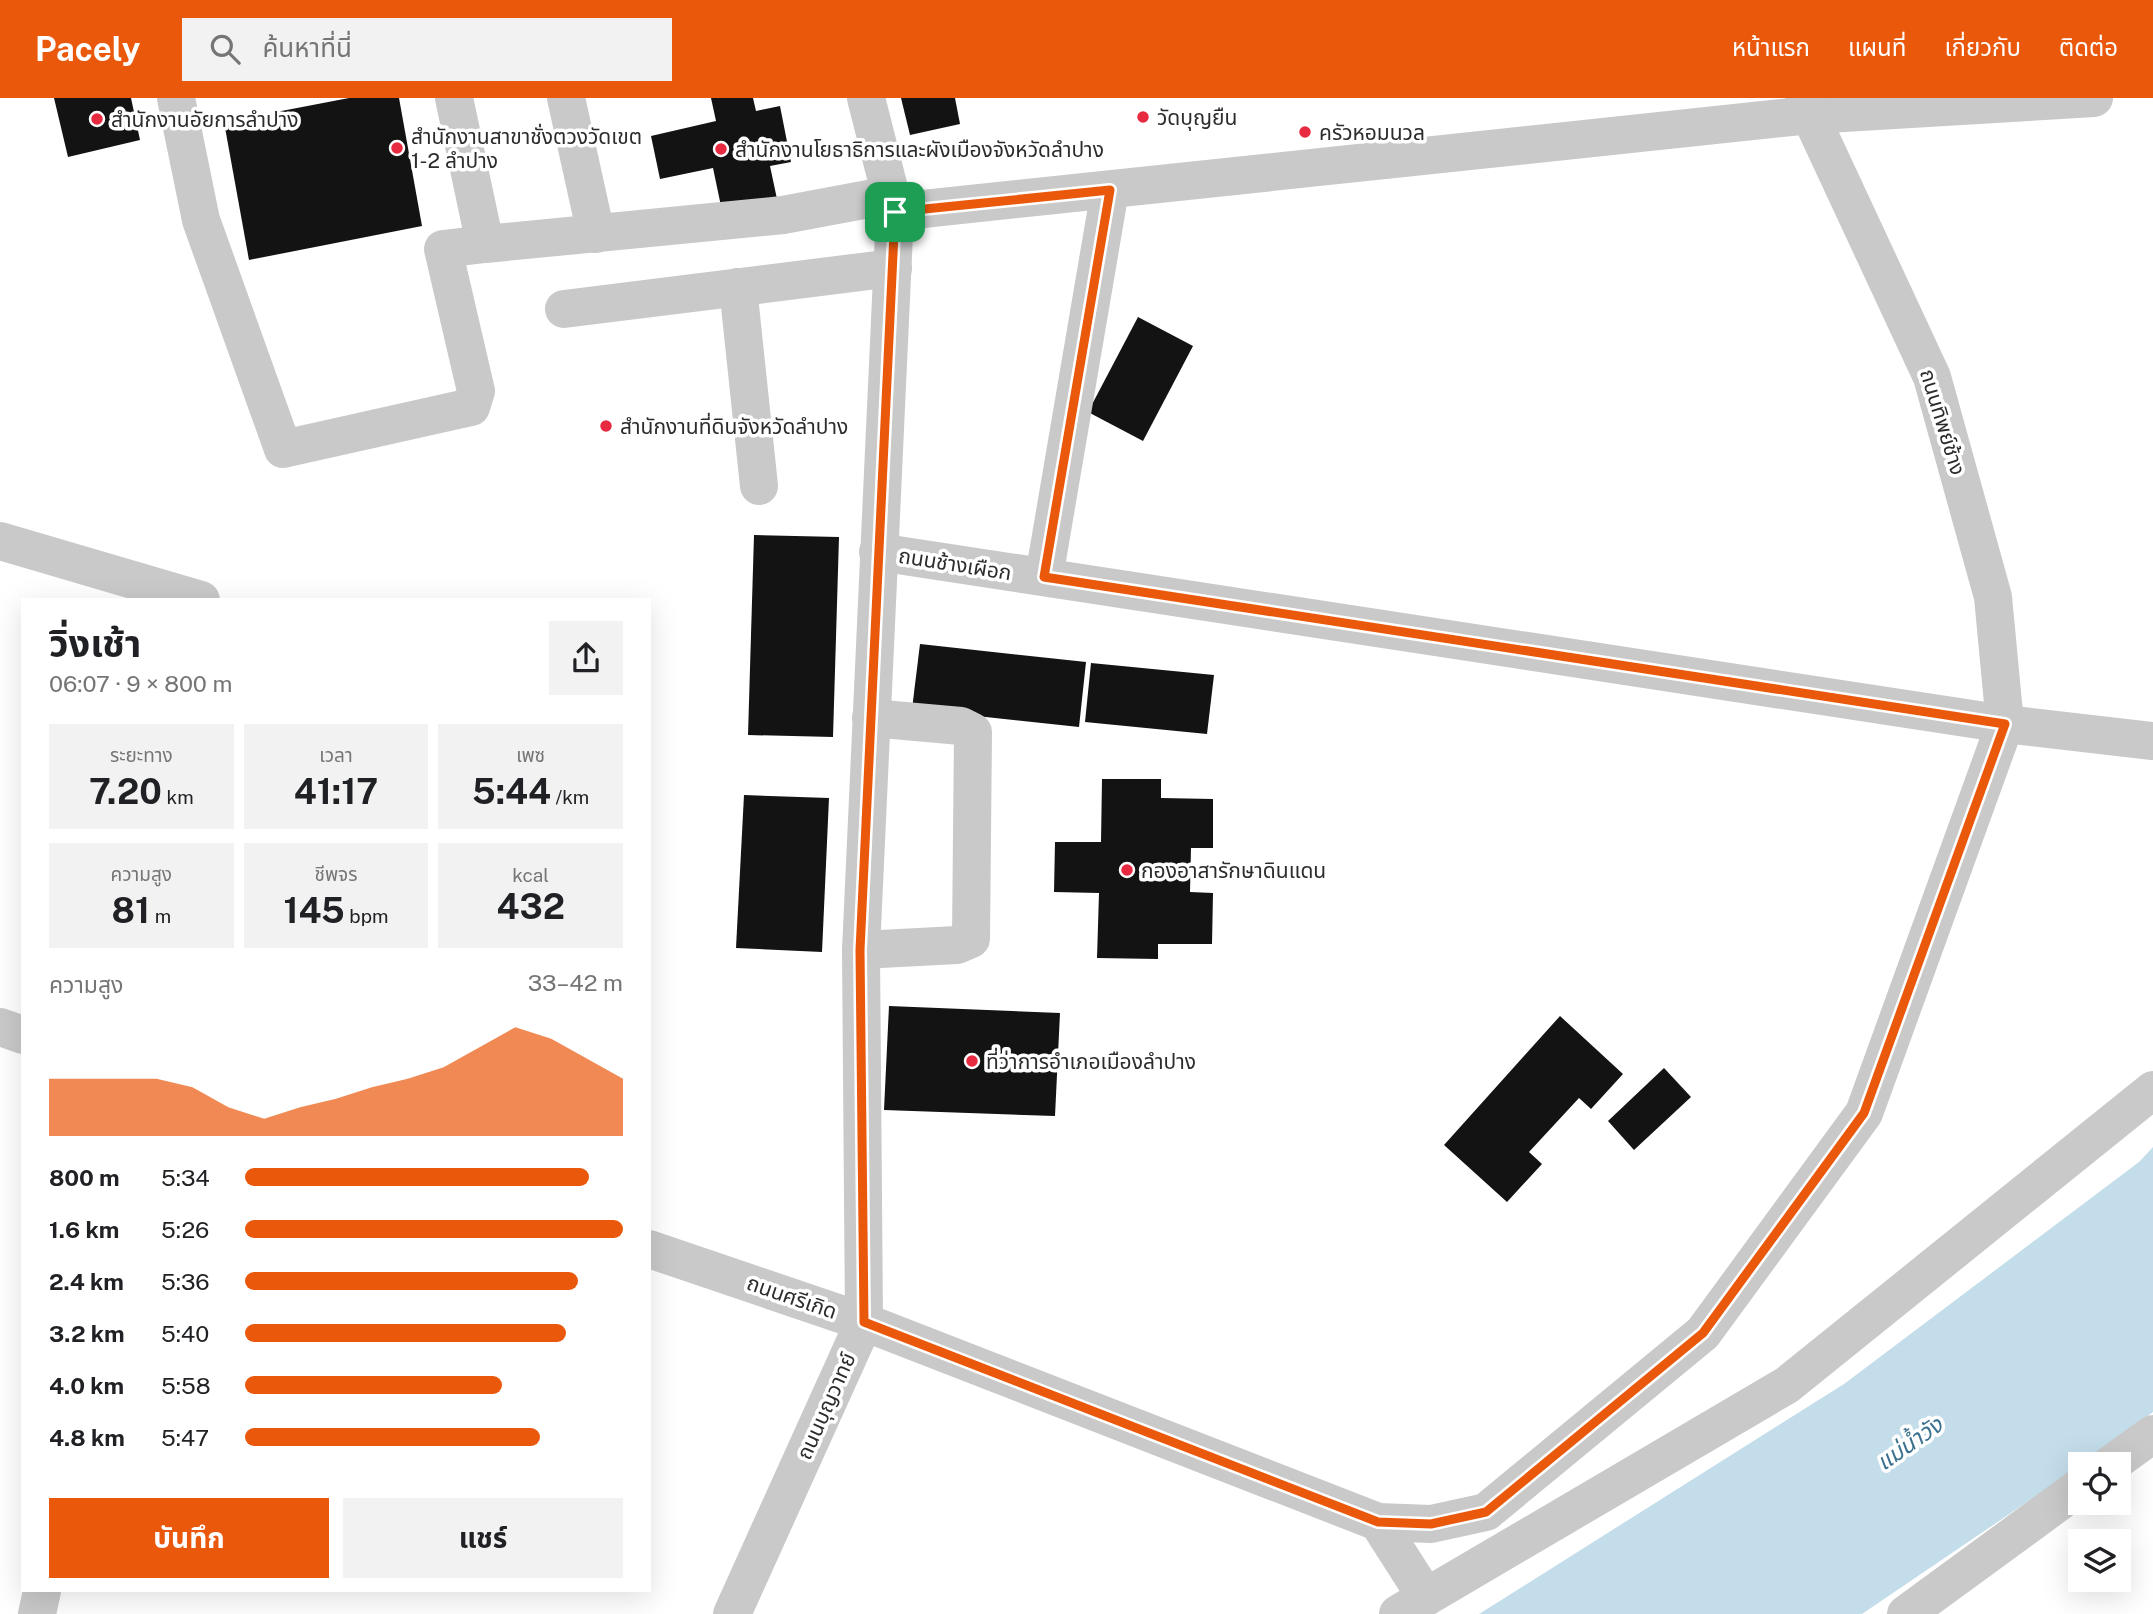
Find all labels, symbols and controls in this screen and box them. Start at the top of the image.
search box [182,18,672,81]
text: Pacely [35,30,140,68]
icon: search [206,30,244,68]
text: ค้นหาที่นี่ [262,32,352,63]
text: หน้าแรก [1732,33,1810,61]
text: แผนที่ [1848,33,1906,61]
text: เกี่ยวกับ [1944,33,2021,61]
text: ติดต่อ [2059,33,2118,61]
place label: วัดบุญยืน [1157,105,1237,131]
place label: สำนักงานอัยการลำปาง [111,107,299,132]
marker: วัดบุญยืน [1135,109,1151,125]
marker: สำนักงานอัยการลำปาง [89,111,105,127]
place label: ครัวหอมนวล [1319,120,1425,145]
place label: สำนักงานสาขาชั่งตวงวัดเขต 1-2 ลำปาง [411,123,642,173]
marker: ครัวหอมนวล [1297,124,1313,140]
place label: สำนักงานโยธาธิการและผังเมืองจังหวัดลำปาง [735,137,1104,162]
marker: สำนักงานสาขาชั่งตวงวัดเขต 1-2 ลำปาง [389,140,405,156]
marker: สำนักงานโยธาธิการและผังเมืองจังหวัดลำปาง [713,141,729,157]
pin [865,182,925,242]
icon: arrive [876,193,914,231]
street label: ถนนทิพย์ช้าง [1915,366,1971,478]
place label: สำนักงานที่ดินจังหวัดลำปาง [620,412,848,439]
marker: สำนักงานที่ดินจังหวัดลำปาง [598,418,614,434]
street label: ถนนช้างเผือก [897,543,1013,585]
text: วิ่งเช้า [49,621,141,666]
button: share [549,621,623,695]
text: 06:07 · 9 × 800 m [49,670,232,697]
text: ระยะทาง [110,744,173,766]
text: เวลา [319,744,353,766]
text: เพซ [516,744,545,766]
text: 7.20 [89,771,162,812]
text: 41:17 [294,771,378,812]
text: 5:44 [472,771,551,812]
text: km [162,786,194,808]
text: /km [551,786,589,808]
place label: กองอาสารักษาดินแดน [1141,858,1326,883]
marker: กองอาสารักษาดินแดน [1119,862,1135,878]
text: ความสูง [111,863,172,885]
text: ชีพจร [314,863,358,885]
text: kcal [512,864,549,886]
text: 432 [496,886,565,927]
text: 81 [112,890,150,931]
text: 145 [284,890,345,931]
text: m [150,905,171,927]
text: bpm [345,905,388,927]
text: 33–42 m [528,969,623,996]
text: ความสูง [49,971,123,998]
place label: ที่ว่าการอำเภอเมืองลำปาง [986,1047,1196,1074]
marker: ที่ว่าการอำเภอเมืองลำปาง [964,1053,980,1069]
text: 800 m [49,1164,120,1191]
text: 5:34 [161,1164,210,1191]
text: 1.6 km [49,1216,119,1243]
text: 5:26 [161,1216,209,1243]
text: 2.4 km [49,1268,124,1295]
text: 5:36 [161,1268,210,1295]
street label: ถนนศรีเกิด [744,1270,840,1324]
text: 3.2 km [49,1320,125,1347]
text: 5:40 [161,1320,209,1347]
street label: ถนนบุญวาทย์ [791,1349,862,1464]
text: 4.0 km [49,1372,124,1399]
text: 5:58 [161,1372,211,1399]
water label: แม่น้ำวัง [1870,1408,1949,1475]
text: 4.8 km [49,1424,125,1451]
text: 5:47 [161,1424,209,1451]
map controls [2068,1452,2131,1592]
button: locate [2068,1452,2131,1515]
button: บันทึก [49,1498,329,1578]
button: แชร์ [343,1498,623,1578]
button: layers [2068,1529,2131,1592]

